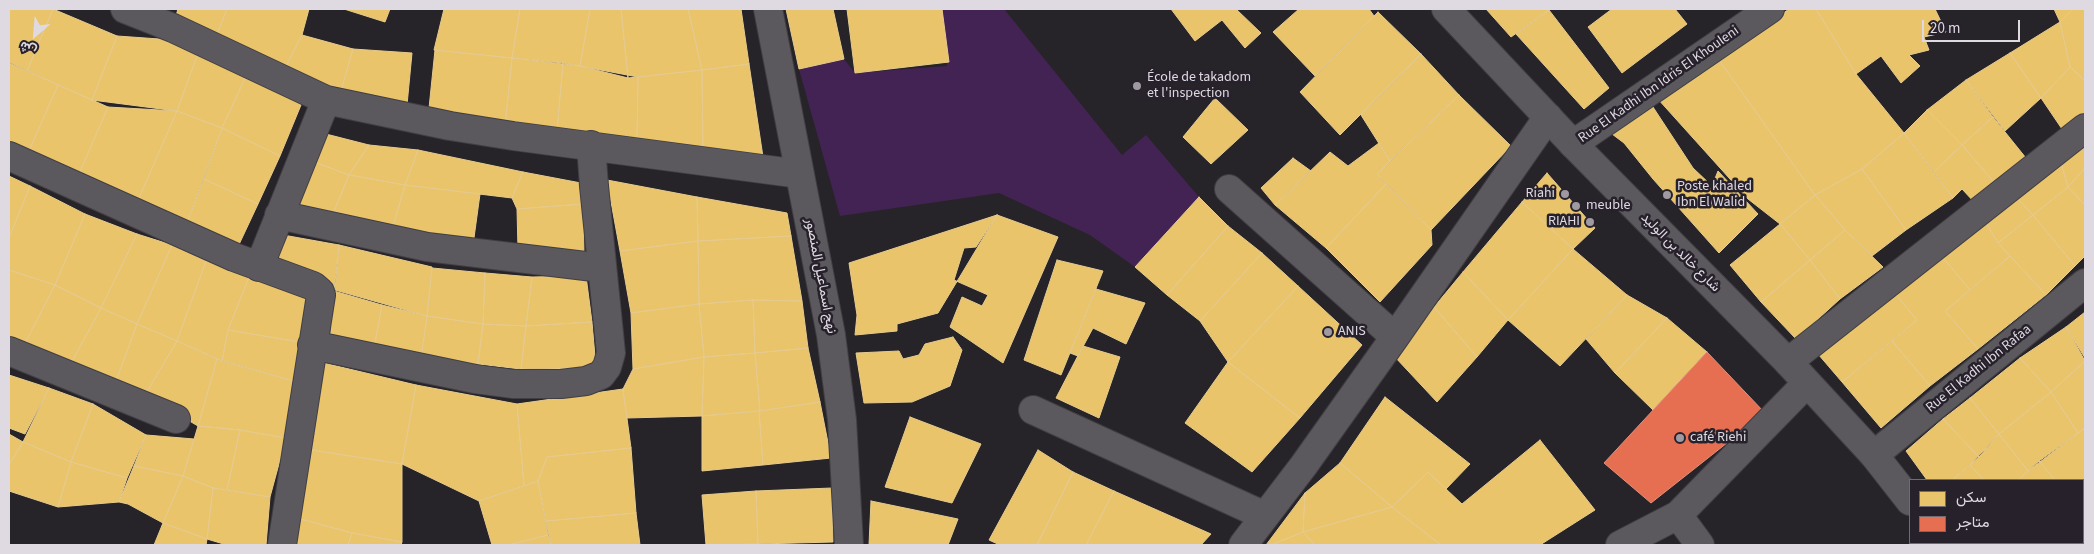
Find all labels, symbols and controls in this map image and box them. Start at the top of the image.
north arrow [10,10,60,60]
scale bar [1924,10,2022,42]
text: 20 m [1930,18,1960,39]
street label: Rue El Kadhi Ibn Idris El Khouleni [1575,23,1743,147]
text: ش [16,36,40,61]
place label: École de takadom et l'inspection [1147,70,1251,102]
marker: École de takadom et l'inspection [1131,80,1143,92]
place label: Poste khaled Ibn El Walid [1677,179,1752,212]
place label: Riahi [1525,186,1555,202]
marker: Riahi [1559,188,1571,200]
marker: Poste khaled Ibn El Walid [1661,189,1673,201]
place label: meuble [1586,198,1630,214]
marker: meuble [1570,200,1582,212]
street label: شارع خالد بن الوليد [1637,210,1723,296]
place label: RIAHI [1548,214,1580,230]
marker: RIAHI [1584,216,1596,228]
street label: نهج اسماعيل المنصور [801,217,839,335]
street label: Rue El Kadhi Ibn Rafaa [1923,321,2035,417]
place label: ANIS [1338,324,1366,340]
marker: ANIS [1322,326,1334,338]
place label: café Riehi [1690,430,1746,446]
marker: café Riehi [1674,432,1686,444]
legend [1909,479,2084,544]
text: سكن [1956,487,1986,508]
text: متاجر [1956,512,1990,533]

